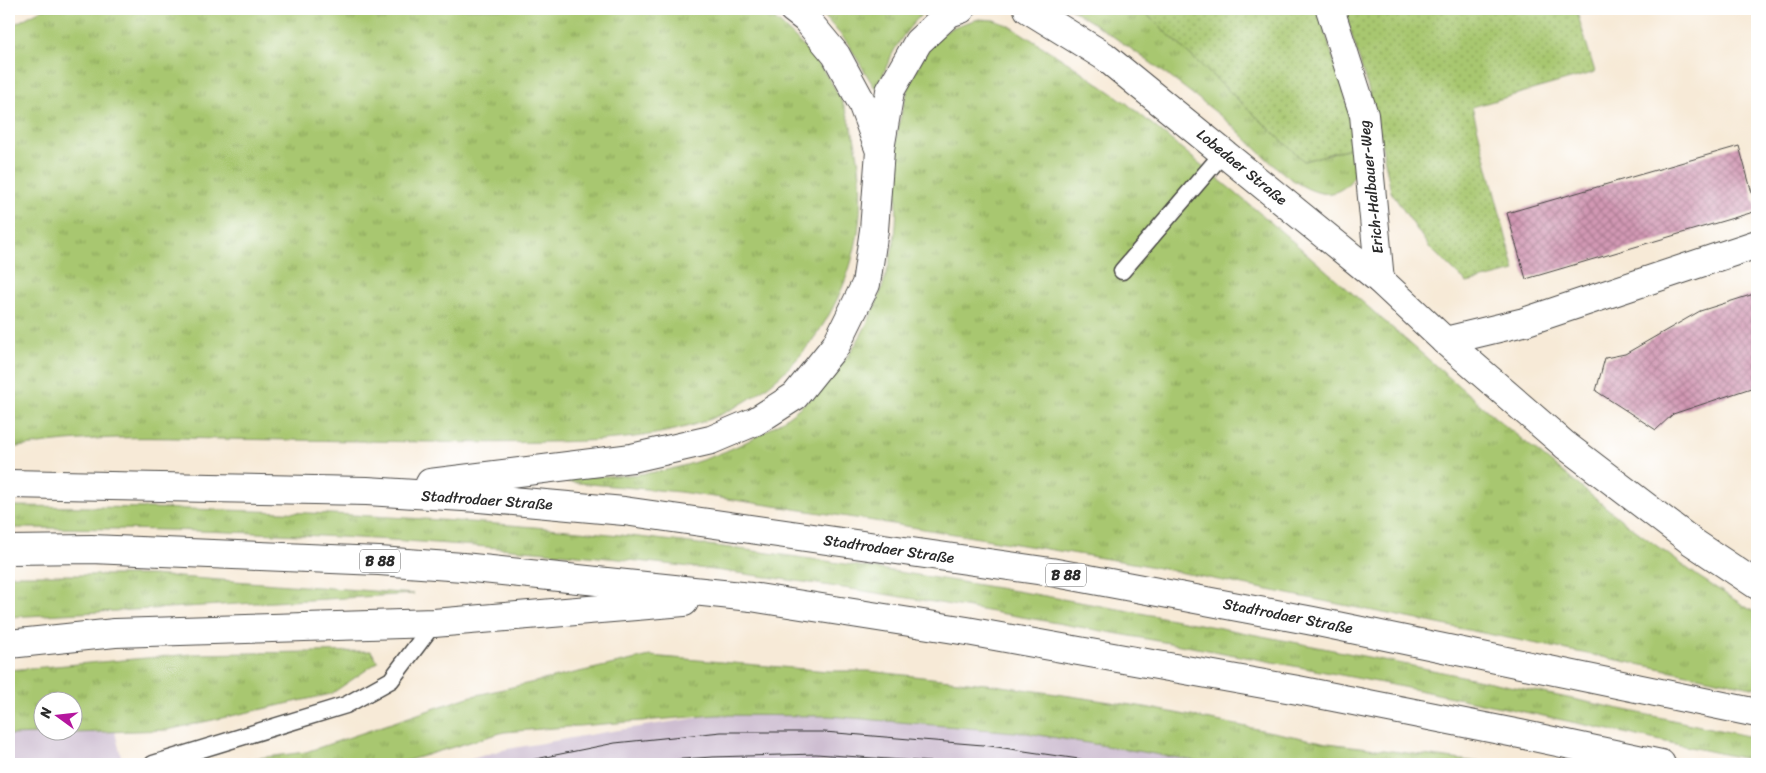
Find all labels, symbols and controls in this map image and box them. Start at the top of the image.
street label: Erich-Halbauer-Weg [1351,119,1391,255]
street label: Lobedaer Straße [1191,122,1293,212]
street label: Stadtrodaer Straße [420,482,554,518]
street label: Stadtrodaer Straße [822,527,956,571]
road number: B 88 [360,550,400,572]
road number: B 88 [1046,564,1086,586]
street label: Stadtrodaer Straße [1221,591,1355,641]
north arrow [32,690,82,740]
text: N [32,705,59,722]

